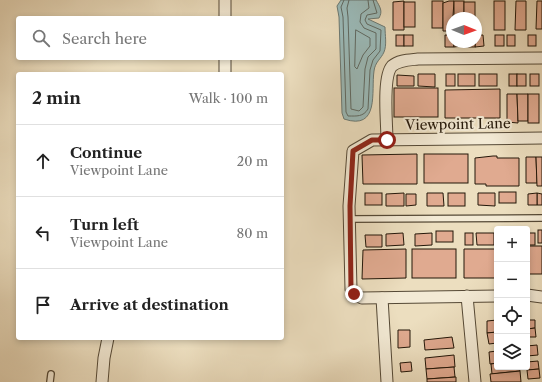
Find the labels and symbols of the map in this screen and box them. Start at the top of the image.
north arrow [446,12,482,48]
street label: Viewpoint Lane [404,114,511,134]
route start [378,131,396,149]
route end [345,285,363,303]

